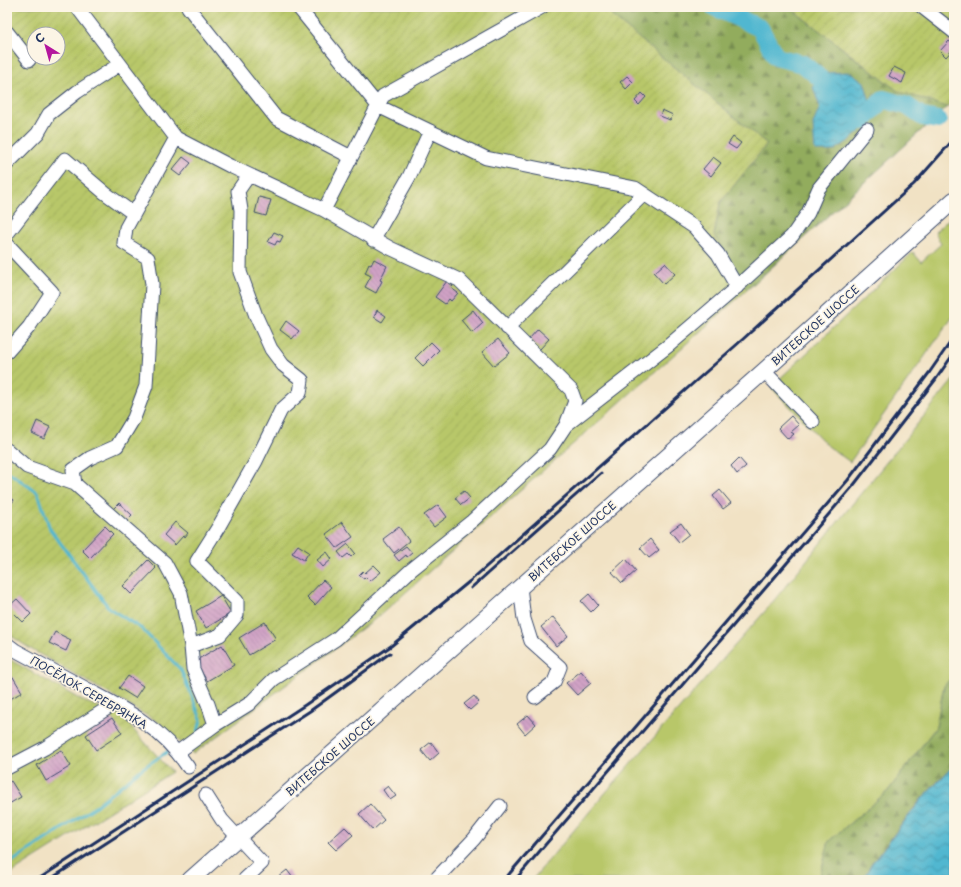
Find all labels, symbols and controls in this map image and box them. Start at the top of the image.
north arrow [26,26,66,66]
text: С [31,28,48,47]
street label: ВИТЕБСКОЕ ШОССЕ [767,281,863,369]
street label: ВИТЕБСКОЕ ШОССЕ [524,497,620,585]
street label: ПОСЁЛОК СЕРЕБРЯНКА [27,651,151,733]
street label: ВИТЕБСКОЕ ШОССЕ [282,712,378,800]

